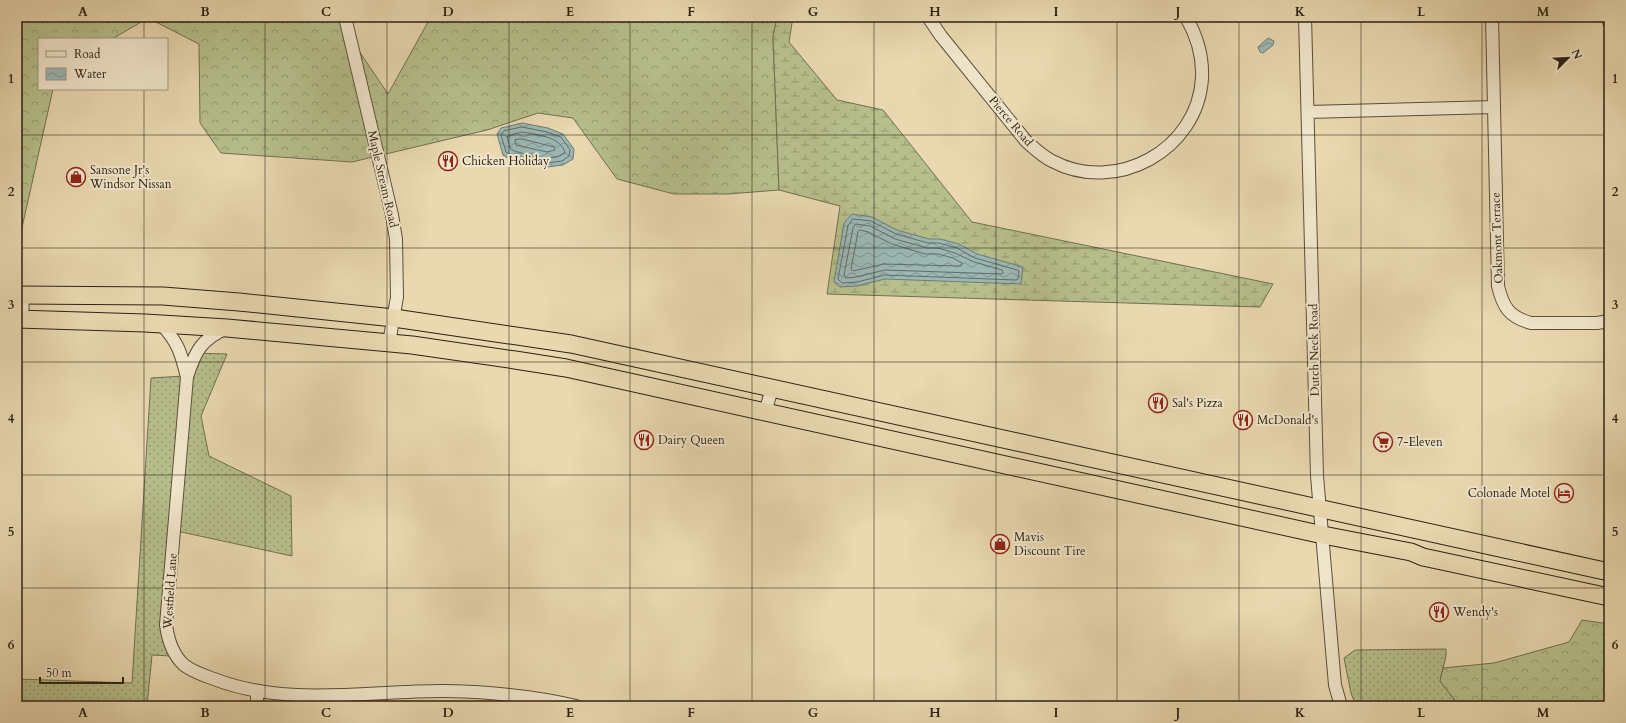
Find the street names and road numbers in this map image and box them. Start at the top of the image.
street label: Pierce Road [985,93,1037,150]
street label: Maple Stream Road [364,129,402,230]
street label: Oakmont Terrace [1487,192,1507,284]
street label: Dutch Neck Road [1305,303,1323,396]
street label: Westfield Lane [159,552,181,631]

